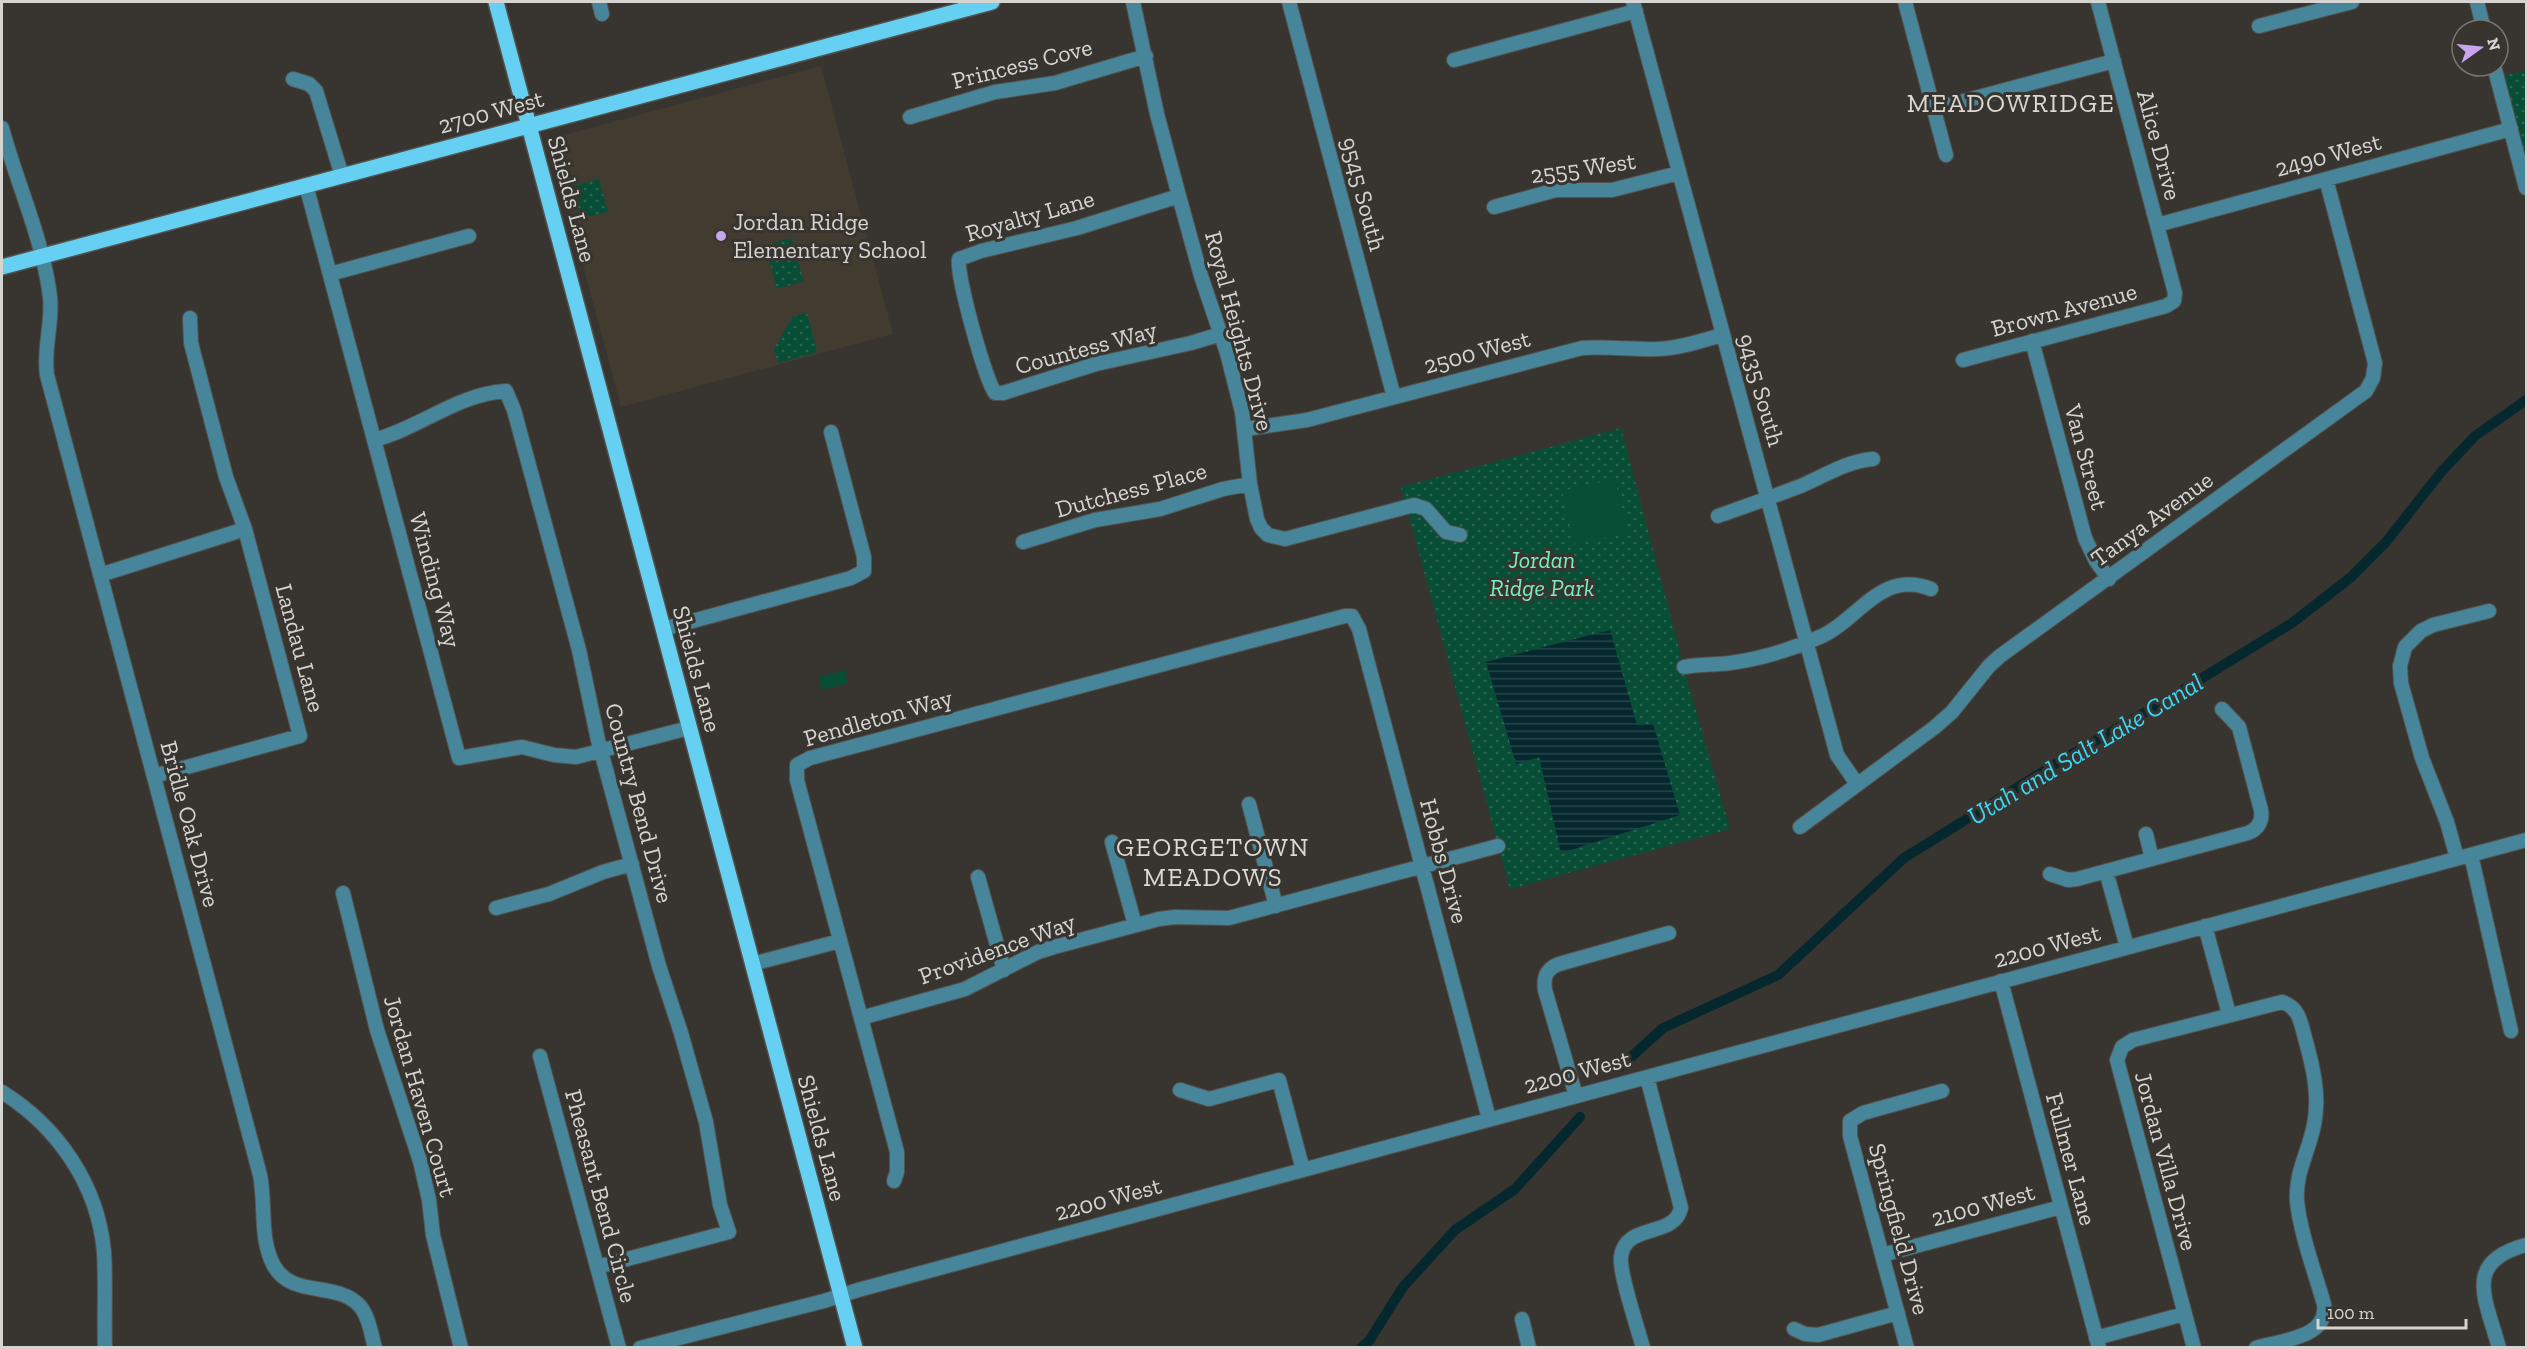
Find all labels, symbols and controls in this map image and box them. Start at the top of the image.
north arrow [2450,18,2510,78]
street label: Princess Cove [949,32,1095,95]
text: N [2483,36,2505,53]
street label: 2700 West [435,84,547,139]
district label: MEADOWRIDGE [1907,87,2115,119]
street label: Alice Drive [2131,87,2188,203]
street label: 2490 West [2272,126,2384,183]
street label: Shields Lane [542,133,603,265]
street label: 9545 South [1334,134,1393,254]
street label: 2555 West [1528,146,1637,189]
street label: Royalty Lane [962,183,1098,248]
place label: Jordan Ridge Elementary School [733,207,927,264]
street label: Royal Heights Drive [1199,228,1280,434]
marker: Jordan Ridge Elementary School [714,229,728,243]
street label: Brown Avenue [1988,276,2140,343]
street label: Countess Way [1012,314,1161,380]
street label: 2500 West [1420,323,1533,380]
street label: 9435 South [1732,330,1792,450]
street label: Van Street [2058,400,2114,513]
street label: Dutchess Place [1052,455,1210,524]
street label: Tanya Avenue [2085,465,2218,573]
street label: Winding Way [404,509,468,651]
park label: Jordan Ridge Park [1490,545,1595,602]
street label: Landau Lane [269,580,332,715]
street label: Shields Lane [667,603,728,735]
water label: Utah and Salt Lake Canal [1961,666,2209,832]
street label: Pendleton Way [800,682,956,753]
street label: Country Bend Drive [599,700,680,906]
street label: Bridle Oak Drive [154,738,227,910]
street label: Hobbs Drive [1414,795,1475,926]
district label: GEORGETOWN MEADOWS [1116,831,1310,893]
street label: Providence Way [914,906,1080,990]
street label: 2200 West [1990,917,2103,974]
street label: Jordan Haven Court [378,992,463,1200]
street label: 2200 West [1520,1043,1633,1100]
street label: Jordan Villa Drive [2129,1068,2204,1253]
street label: Shields Lane [792,1072,853,1204]
street label: Pheasant Bend Circle [559,1086,644,1306]
street label: Fullmer Lane [2040,1089,2103,1229]
street label: Springfield Drive [1863,1140,1936,1318]
street label: 2200 West [1051,1170,1164,1227]
street label: 2100 West [1928,1177,2038,1232]
scale bar [2318,1292,2466,1330]
text: 100 m [2327,1302,2375,1324]

